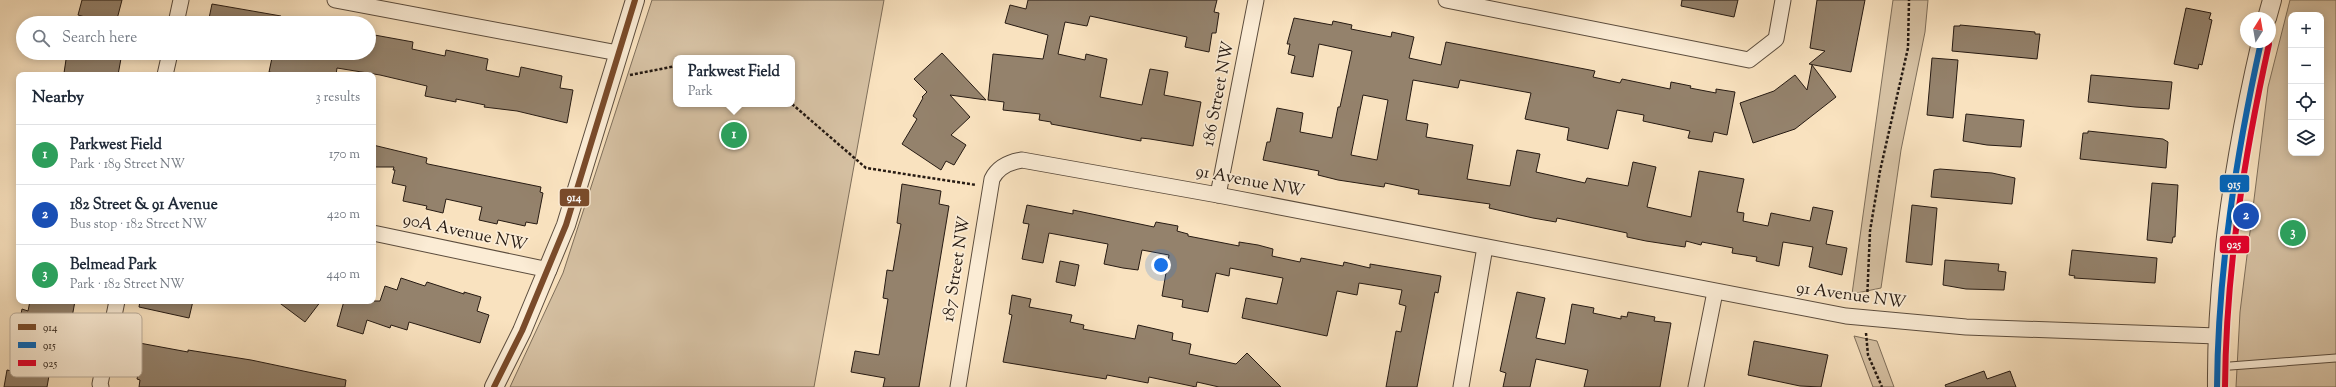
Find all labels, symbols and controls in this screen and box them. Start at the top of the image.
north arrow [2240,12,2276,48]
map controls [2288,12,2324,156]
button: + [2288,12,2324,48]
search box [16,16,376,60]
icon: search [30,27,52,49]
text: Search here [62,28,137,49]
street label: 186 Street NW [1197,39,1241,148]
button: − [2288,48,2324,84]
popup [673,55,795,107]
text: Parkwest Field [688,62,780,83]
text: Park [688,83,713,101]
button: locate [2288,84,2324,120]
text: Nearby [32,86,84,110]
text: 3 results [315,89,360,107]
pin: 1 [721,120,747,150]
button: layers [2288,120,2324,156]
text: Parkwest Field [70,135,162,156]
text: 1 [43,146,47,164]
text: 170 m [329,146,360,164]
text: Park · 189 Street NW [70,156,185,174]
street label: 91 Avenue NW [1193,160,1307,204]
line badge: 915 [2219,174,2250,193]
text: 915 [2228,177,2241,193]
line badge: 914 [559,188,590,207]
text: 914 [567,190,582,206]
text: 182 Street & 91 Avenue [70,195,218,216]
pin: 2 [2233,201,2259,231]
text: 2 [42,206,48,224]
text: 420 m [327,206,360,224]
street label: 90A Avenue NW [401,208,530,258]
street label: 187 Street NW [937,214,977,323]
text: Bus stop · 182 Street NW [70,216,207,234]
pin: 3 [2280,218,2306,248]
line badge: 925 [2219,235,2250,254]
text: 925 [2227,237,2241,253]
text: Belmead Park [70,255,157,276]
your location [1151,255,1171,275]
text: 3 [42,266,48,284]
text: 440 m [327,266,360,284]
text: Park · 182 Street NW [70,276,184,294]
street label: 91 Avenue NW [1795,276,1908,316]
legend [10,313,142,377]
text: 914 [43,320,58,336]
text: 915 [43,338,56,354]
text: 925 [43,356,57,372]

